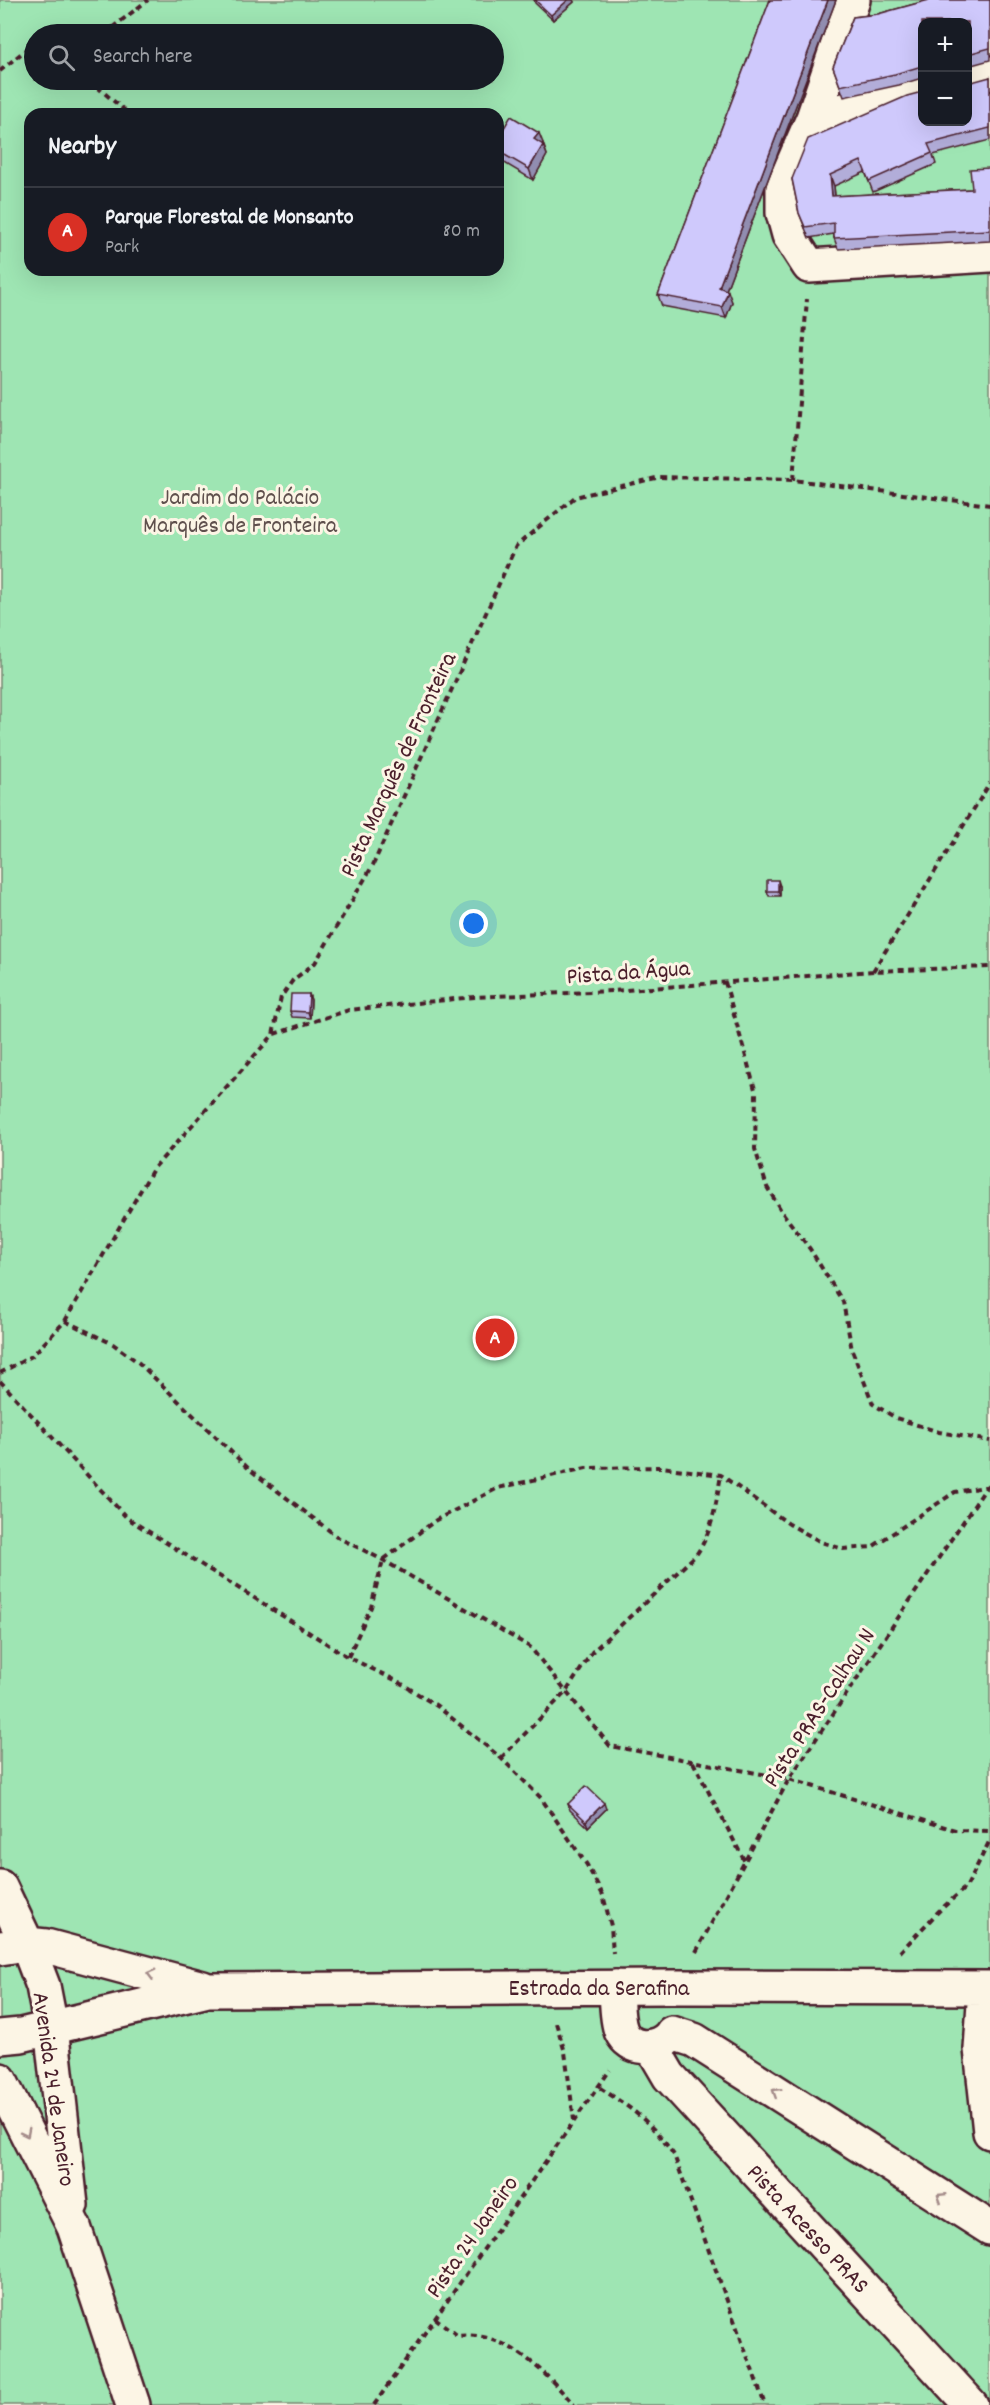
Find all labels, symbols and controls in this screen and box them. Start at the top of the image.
map controls [918,18,972,126]
button: + [918,18,972,72]
search box [24,24,504,90]
icon: search [45,41,78,74]
text: Search here [93,42,192,73]
button: − [918,72,972,126]
text: Nearby [48,129,116,166]
text: Parque Florestal de Monsanto [105,203,354,234]
text: A [62,218,73,246]
text: 80 m [443,218,480,246]
text: Park [105,234,139,262]
park label: Jardim do Palácio Marquês de Fronteira [143,482,338,544]
street label: Pista Marquês de Fronteira [333,646,467,883]
your location [459,909,488,938]
street label: Pista da Água [565,953,692,995]
pin: A [476,1316,514,1360]
street label: Pista PRAS-Calhau N [756,1622,885,1795]
one-way arrow [146,1969,156,1982]
street label: Estrada da Serafina [509,1973,690,2007]
street label: Avenida 24 de Janeiro [22,1990,83,2189]
one-way arrow [772,2088,782,2100]
one-way arrow [19,2126,31,2137]
street label: Pista Acesso PRAS [737,2157,876,2303]
street label: Pista 24 Janeiro [419,2170,528,2306]
one-way arrow [936,2193,947,2204]

